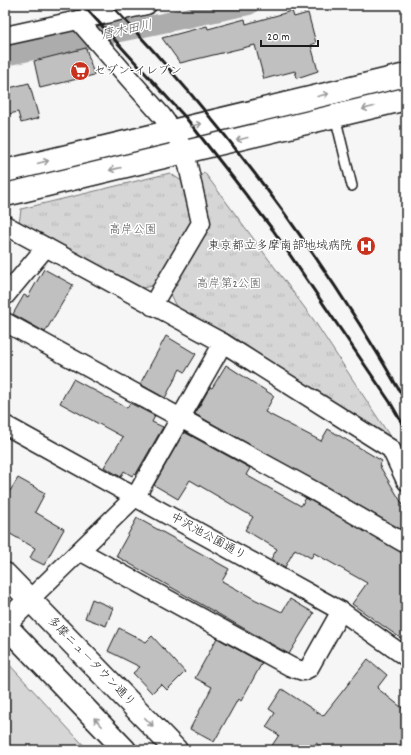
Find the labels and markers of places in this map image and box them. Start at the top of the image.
supermarket icon: セブン-イレブン [69,60,91,82]
place label: セブン-イレブン [94,63,182,80]
hospital icon: 東京都立多摩南部地域病院 [355,235,377,257]
place label: 東京都立多摩南部地域病院 [208,238,352,255]

